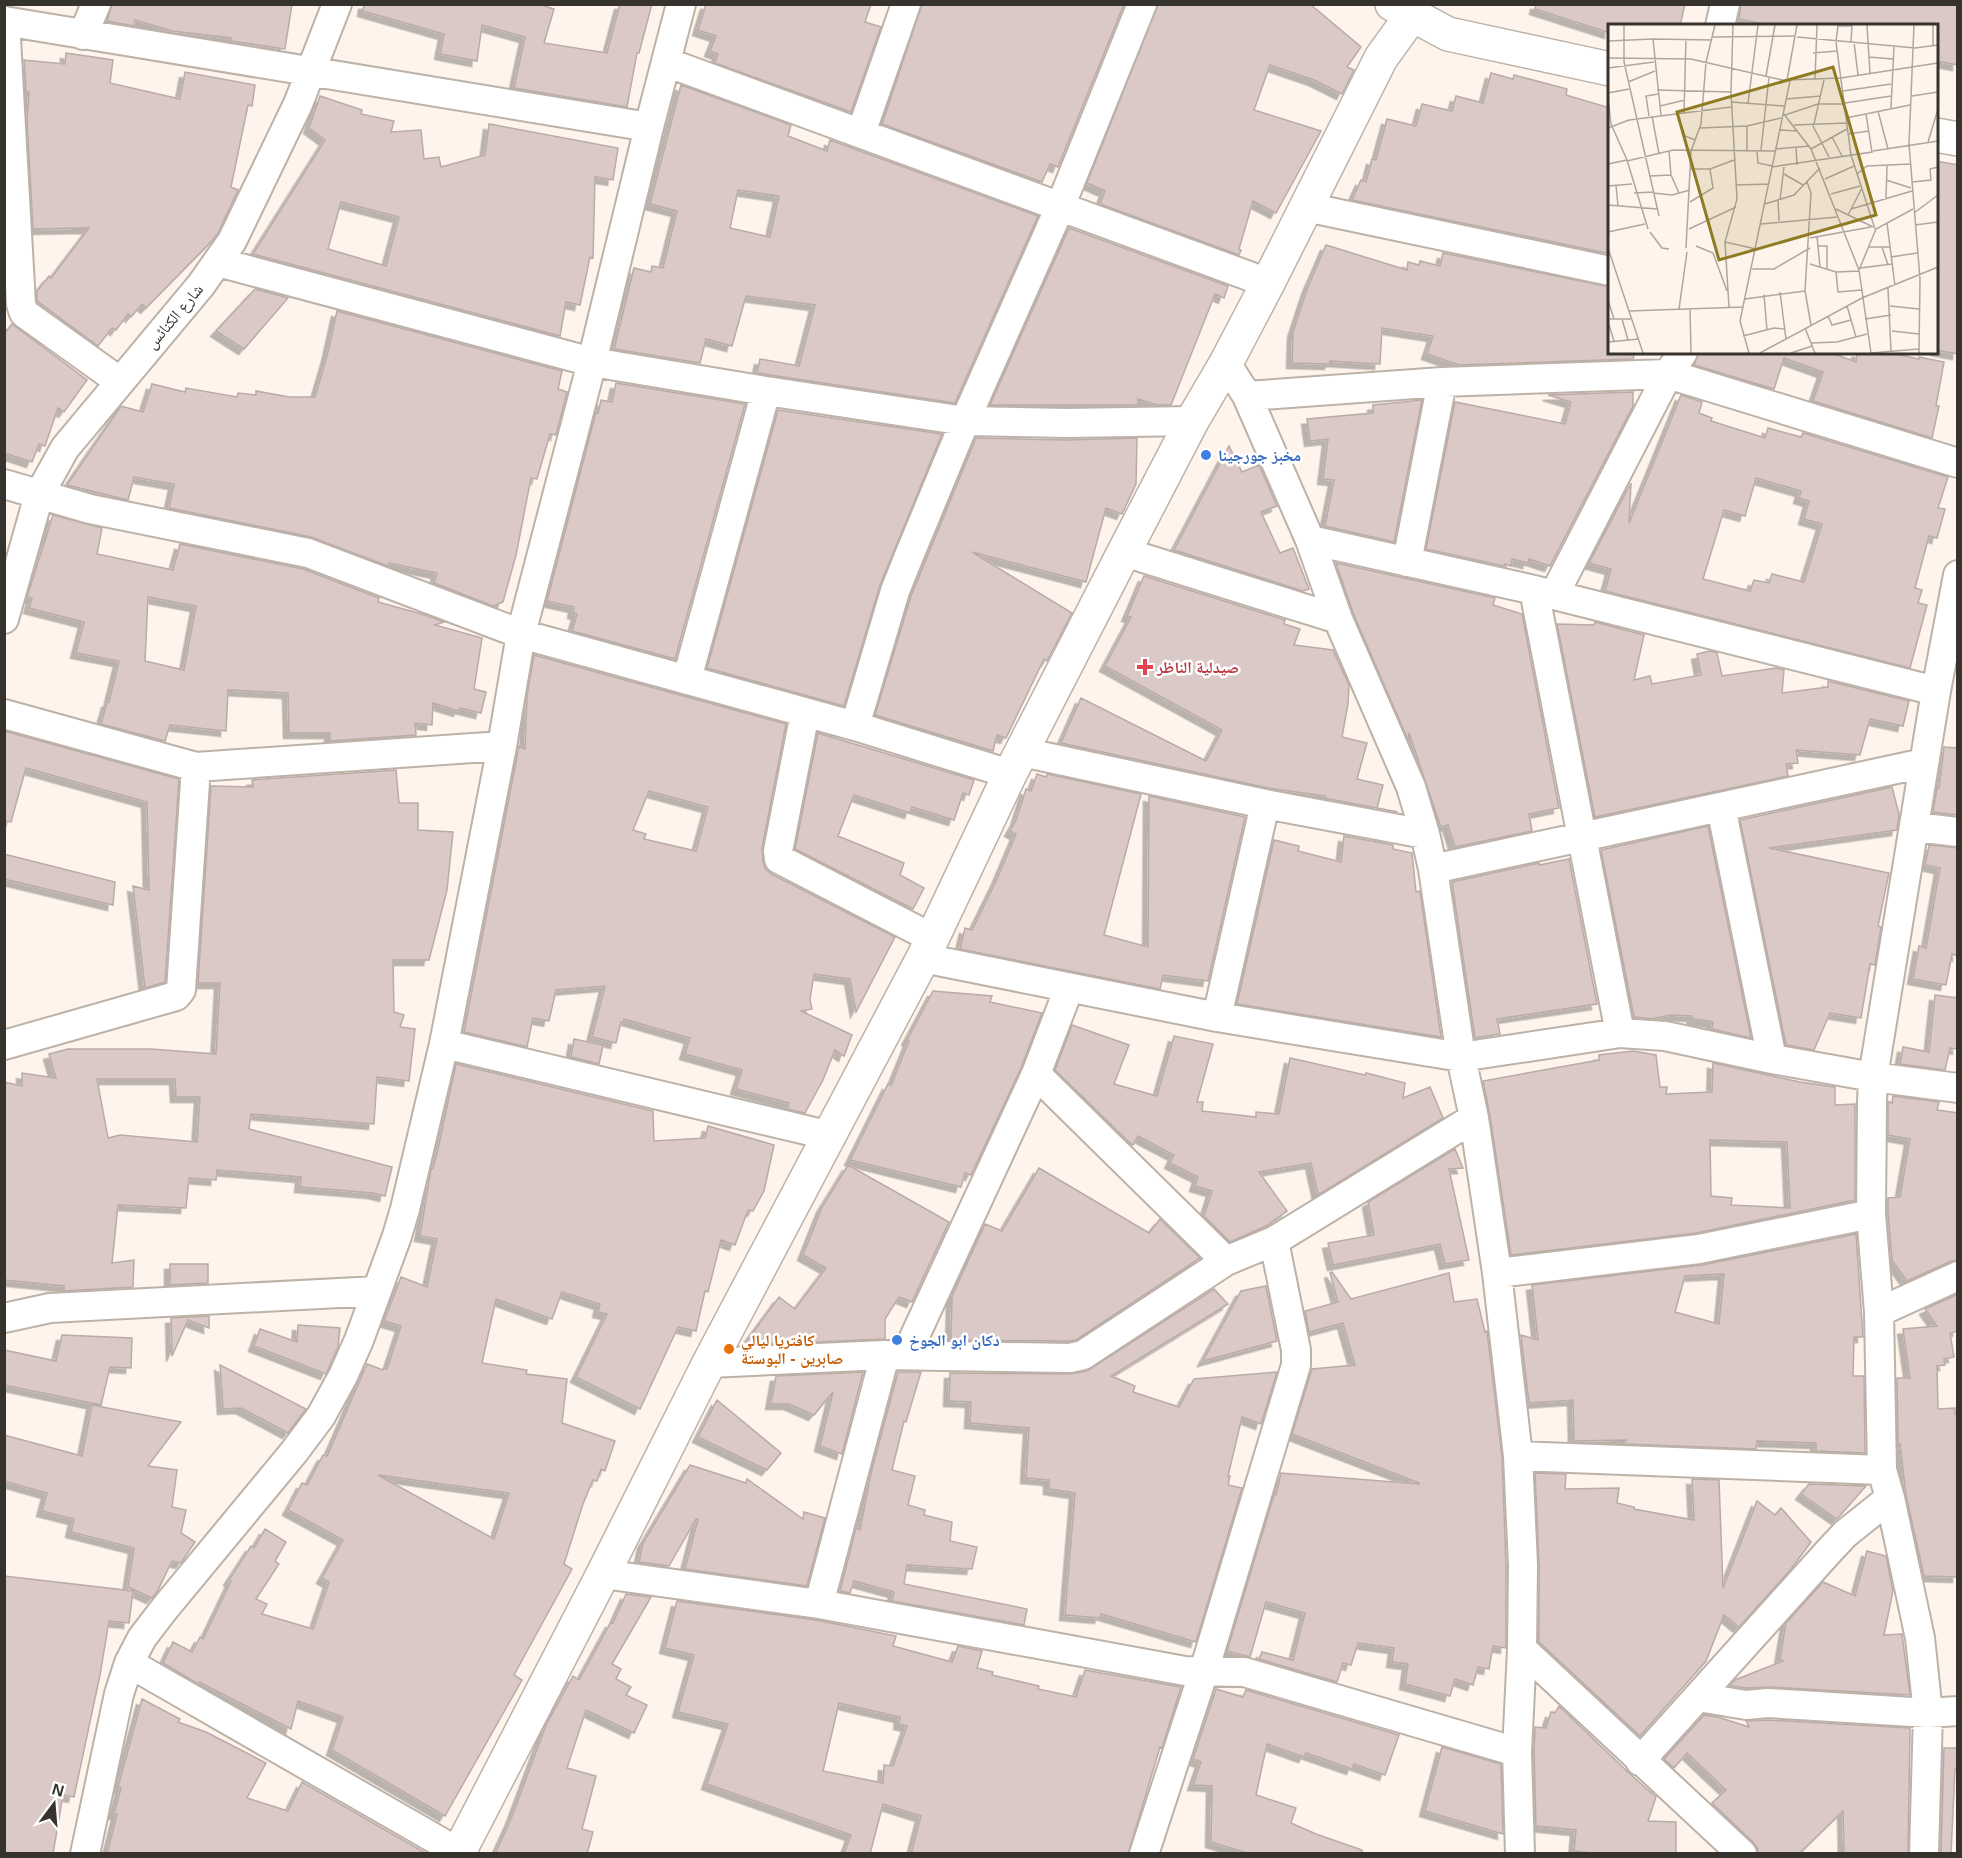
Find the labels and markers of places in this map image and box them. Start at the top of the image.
place label: مخبز جورجينا [1218,447,1301,465]
marker: مخبز جورجينا [1199,448,1213,462]
place label: صيدلية الناظر [1156,659,1239,676]
marker: صيدلية الناظر [1138,660,1152,674]
place label: كافتريا ليالي صابرين - البوستة [741,1332,843,1368]
place label: دكان ابو الجوخ [909,1332,1000,1351]
marker: دكان ابو الجوخ [890,1333,904,1347]
marker: كافتريا ليالي صابرين - البوستة [722,1342,736,1356]

